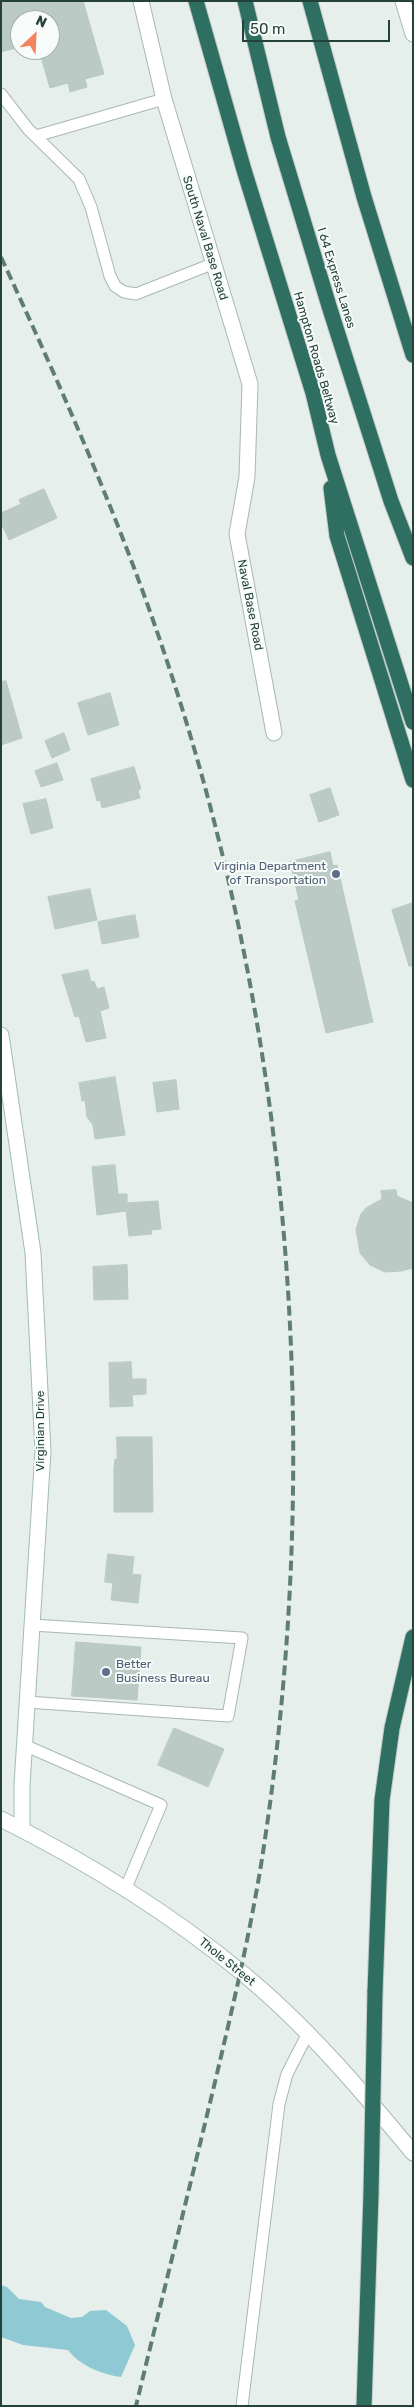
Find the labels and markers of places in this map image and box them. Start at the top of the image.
place label: Virginia Department of Transportation [214,860,326,888]
marker: Virginia Department of Transportation [330,868,342,880]
place label: Better Business Bureau [116,1658,210,1686]
marker: Better Business Bureau [100,1666,112,1678]

